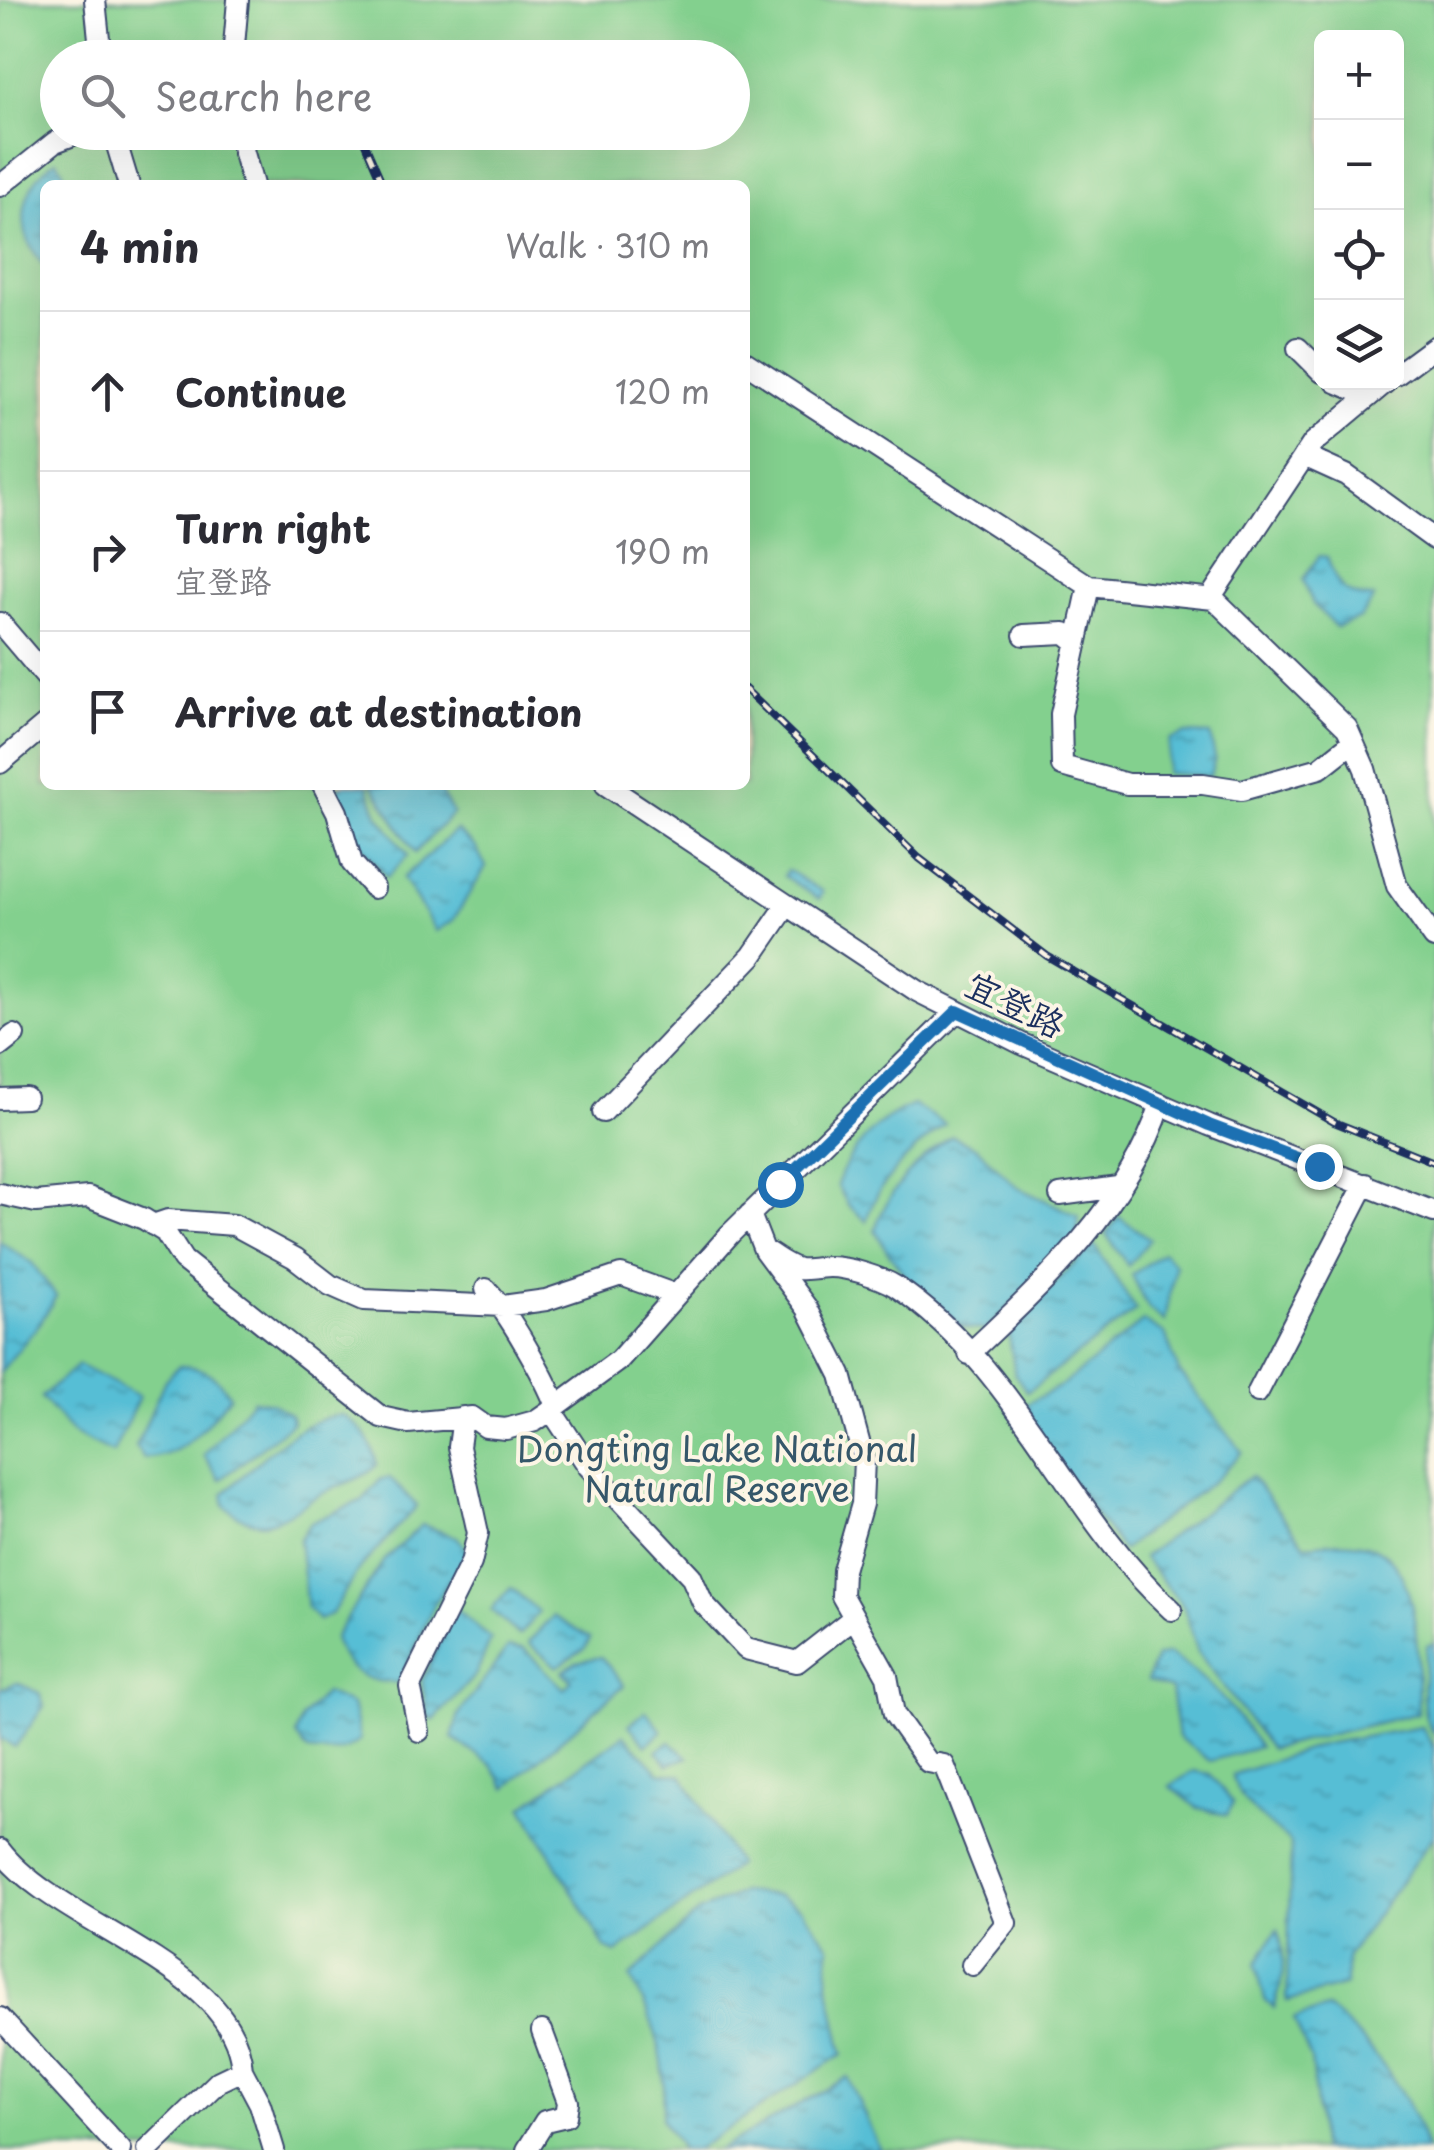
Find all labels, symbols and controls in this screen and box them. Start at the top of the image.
map controls [1314,30,1404,390]
button: + [1314,30,1404,120]
search box [40,40,750,150]
text: Search here [155,67,372,124]
icon: search [75,68,130,123]
button: − [1314,120,1404,210]
button: locate [1314,210,1404,300]
text: 4 min [80,214,200,277]
text: Walk · 310 m [506,221,710,269]
button: layers [1314,300,1404,390]
text: Continue [175,363,346,420]
icon: ahead [80,364,135,419]
text: 120 m [615,367,710,415]
text: Turn right [175,499,371,556]
icon: right [80,524,135,579]
text: 190 m [615,527,710,575]
text: 宜登路 [175,556,271,604]
text: Arrive at destination [175,683,583,740]
icon: arrive [80,684,135,739]
street label: 宜登路 [957,956,1075,1050]
route end [1297,1144,1343,1190]
route start [758,1162,804,1208]
park label: Dongting Lake National Natural Reserve [517,1421,917,1514]

